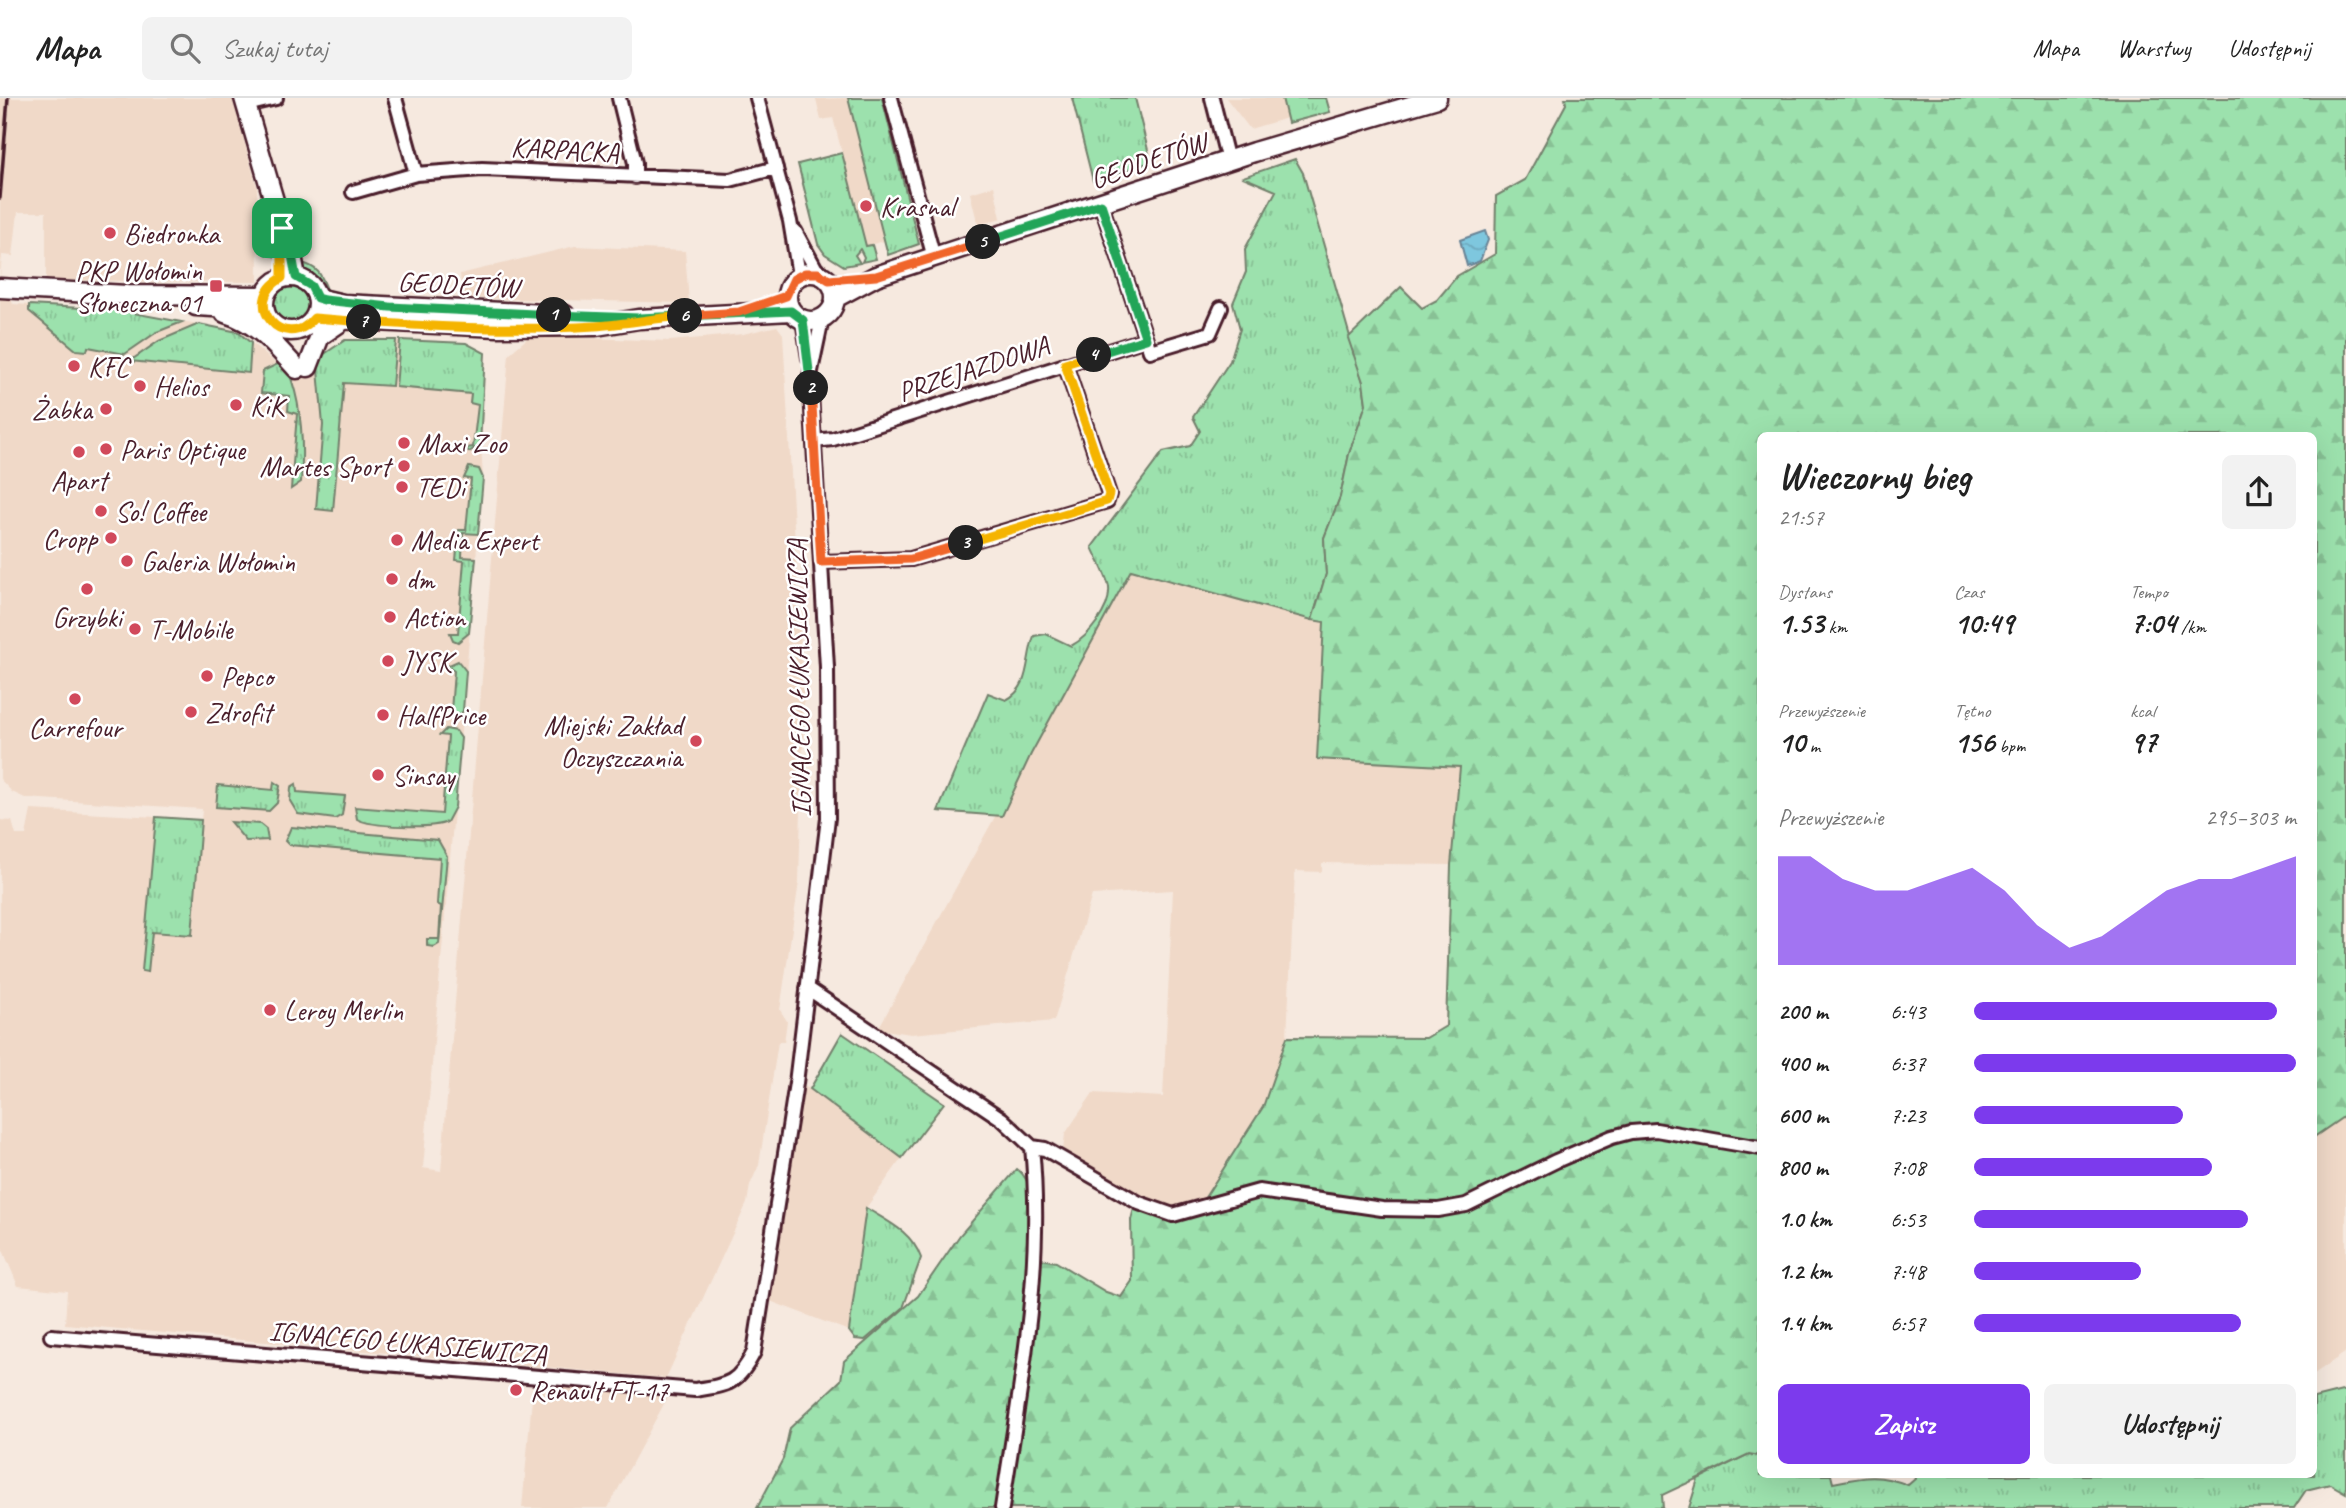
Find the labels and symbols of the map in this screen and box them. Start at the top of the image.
street label: GEODETÓW [1086,123,1215,197]
street label: KARPACKA [510,129,621,170]
place label: Krasnal [880,189,959,224]
pin [252,198,312,258]
marker: Krasnal [858,198,874,214]
place label: Biedronka [124,216,221,251]
marker: Biedronka [102,225,118,241]
pin: 5 [965,225,1000,260]
place label: PKP Wołomin Słoneczna 01 [75,253,203,320]
street label: GEODETÓW [397,264,524,305]
marker: PKP Wołomin Słoneczna 01 [208,278,224,294]
pin: 1 [536,298,572,332]
pin: 6 [668,298,702,333]
pin: 7 [346,304,382,340]
street label: PRZEJAZDOWA [893,327,1055,409]
pin: 4 [1076,338,1112,372]
place label: KFC [88,349,132,384]
marker: KFC [66,358,82,374]
place label: Helios [154,369,211,404]
pin: 2 [794,370,828,406]
marker: Helios [132,378,148,394]
place label: KiK [250,388,288,423]
place label: Żabka [32,392,94,427]
marker: KiK [228,397,244,413]
marker: Żabka [98,401,114,417]
place label: Maxi Zoo [418,426,509,461]
place label: Paris Optique [120,432,247,467]
marker: Maxi Zoo [396,435,412,451]
marker: Paris Optique [98,441,114,457]
marker: Apart [71,444,87,460]
place label: Martes Sport [259,449,394,484]
marker: Martes Sport [396,458,412,474]
place label: Apart [51,463,111,498]
place label: TEDi [416,470,469,505]
marker: TEDi [394,479,410,495]
place label: So! Coffee [115,494,208,529]
marker: So! Coffee [93,503,109,519]
place label: Cropp [43,521,99,556]
place label: Media Expert [411,523,541,558]
pin: 3 [948,526,984,560]
marker: Cropp [103,530,119,546]
marker: Media Expert [389,532,405,548]
street label: IGNACEGO ŁUKASIEWICZA [779,538,818,817]
place label: Galeria Wołomin [141,544,295,579]
marker: Galeria Wołomin [119,553,135,569]
place label: dm [406,562,436,597]
marker: dm [384,571,400,587]
marker: Grzybki [79,581,95,597]
place label: Grzybki [52,600,126,635]
place label: Action [404,600,466,635]
marker: Action [382,609,398,625]
place label: T-Mobile [149,612,234,647]
marker: T-Mobile [127,621,143,637]
place label: JYSK [400,644,458,679]
marker: JYSK [380,653,396,669]
place label: Pepco [221,659,276,694]
marker: Pepco [199,668,215,684]
marker: Carrefour [67,691,83,707]
place label: Zdrofit [205,695,276,730]
place label: HalfPrice [397,698,487,733]
marker: Zdrofit [183,704,199,720]
marker: HalfPrice [375,707,391,723]
place label: Miejski Zakład Oczyszczania [544,708,686,775]
place label: Carrefour [28,710,125,745]
marker: Miejski Zakład Oczyszczania [688,733,704,749]
place label: Sinsay [392,758,457,793]
marker: Sinsay [370,767,386,783]
place label: Leroy Merlin [284,993,404,1028]
marker: Leroy Merlin [262,1002,278,1018]
street label: IGNACEGO ŁUKASIEWICZA [268,1313,549,1372]
place label: Renault FT-17 [530,1373,670,1408]
marker: Renault FT-17 [508,1382,524,1398]

